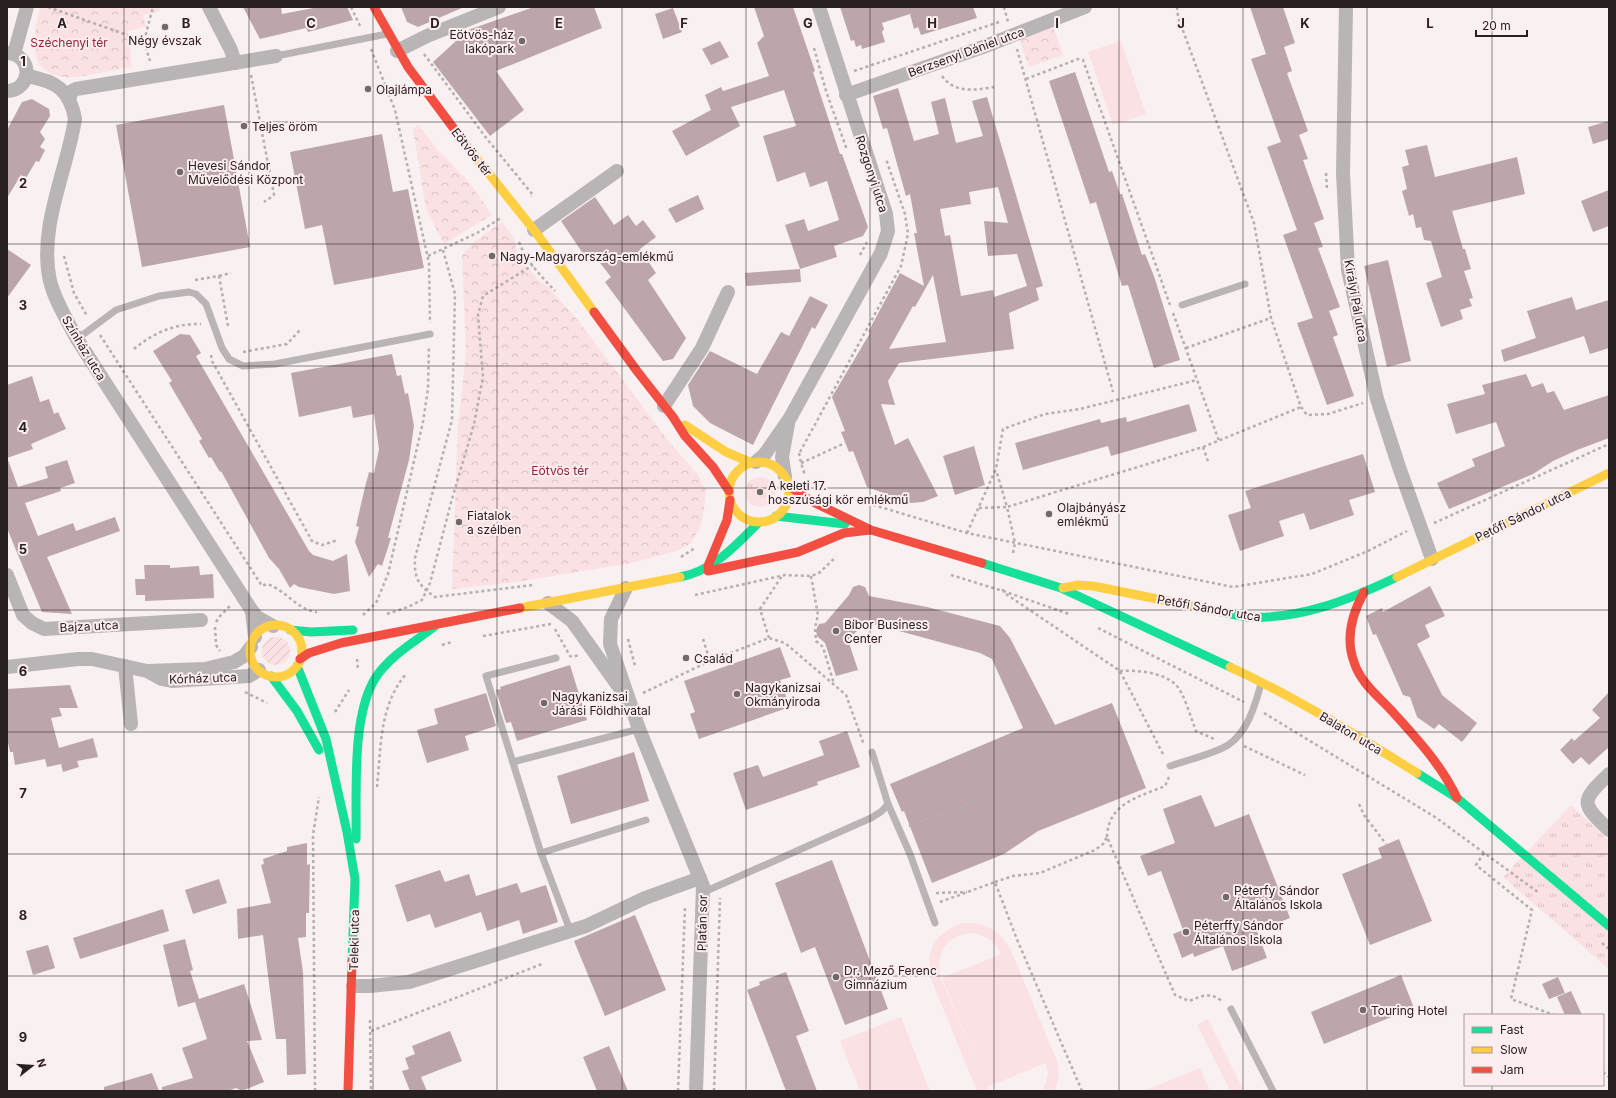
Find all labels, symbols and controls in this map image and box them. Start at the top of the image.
scale bar [1476,12,1527,38]
text: A [57,15,67,31]
text: B [182,15,191,31]
text: C [306,15,316,31]
text: D [430,15,440,31]
text: E [555,15,563,31]
text: F [680,15,688,31]
text: G [803,15,813,31]
text: H [927,15,937,31]
text: I [1055,15,1059,31]
text: J [1177,15,1185,31]
text: K [1300,15,1310,31]
text: L [1426,15,1434,31]
text: 20 m [1482,18,1511,33]
marker: Négy évszak [160,22,170,32]
street label: Berzsenyi Dániel utca [906,24,1026,80]
place label: Eötvös-ház lakópark [449,27,514,56]
place label: Négy évszak [128,33,202,48]
park label: Széchenyi tér [30,35,108,50]
marker: Eötvös-ház lakópark [517,36,527,46]
text: 1 [20,53,26,69]
place label: Olajlámpa [376,82,432,97]
marker: Olajlámpa [363,84,373,94]
place label: Teljes öröm [252,119,318,134]
marker: Teljes öröm [239,121,249,131]
street label: Eötvös tér [448,125,496,180]
street label: Rozgonyi utca [852,134,892,214]
place label: Hevesi Sándor Művelődési Központ [188,158,303,187]
marker: Hevesi Sándor Művelődési Központ [175,167,185,177]
text: 2 [19,175,27,191]
place label: Nagy-Magyarország-emlékmű [500,249,674,264]
marker: Nagy-Magyarország-emlékmű [487,251,497,261]
street label: Királyi Pál utca [1341,258,1371,344]
text: 3 [19,297,27,313]
street label: Színház utca [59,313,109,383]
text: 4 [19,419,28,435]
park label: Eötvös tér [531,463,589,478]
place label: A keleti 17. hosszúsági kör emlékmű [768,478,908,507]
street label: Petőfi Sándor utca [1473,485,1573,545]
marker: A keleti 17. hosszúsági kör emlékmű [755,487,765,497]
place label: Olajbányász emlékmű [1057,500,1126,529]
place label: Fiatalok a szélben [467,508,521,537]
marker: Olajbányász emlékmű [1044,509,1054,519]
marker: Fiatalok a szélben [454,517,464,527]
text: 5 [19,541,27,557]
street label: Petőfi Sándor utca [1156,592,1262,624]
street label: Bajza utca [59,617,119,635]
place label: Bíbor Business Center [844,617,928,646]
marker: Bíbor Business Center [831,626,841,636]
place label: Család [694,651,733,666]
marker: Család [681,653,691,663]
text: 6 [19,663,27,679]
street label: Kórház utca [169,669,237,687]
place label: Nagykanizsai Okmányiroda [745,680,821,709]
place label: Nagykanizsai Járási Földhivatal [552,689,651,718]
marker: Nagykanizsai Okmányiroda [732,689,742,699]
marker: Nagykanizsai Járási Földhivatal [539,698,549,708]
street label: Balaton utca [1317,708,1385,758]
text: 7 [19,785,27,801]
place label: Péterfy Sándor Általános Iskola [1234,883,1322,912]
marker: Péterfy Sándor Általános Iskola [1221,892,1231,902]
street label: Platán sor [694,894,710,951]
text: 8 [19,907,27,923]
street label: Teleki utca [346,909,362,971]
place label: Péterffy Sándor Általános Iskola [1194,918,1284,947]
marker: Péterffy Sándor Általános Iskola [1181,927,1191,937]
place label: Dr. Mező Ferenc Gimnázium [844,963,937,992]
marker: Dr. Mező Ferenc Gimnázium [831,972,841,982]
place label: Touring Hotel [1371,1003,1447,1018]
marker: Touring Hotel [1358,1005,1368,1015]
legend [1464,1014,1604,1086]
text: Fast [1500,1022,1524,1037]
text: 9 [19,1029,27,1045]
text: Slow [1500,1042,1528,1057]
north arrow [12,1046,52,1086]
text: N [34,1057,49,1069]
text: Jam [1500,1062,1524,1077]

